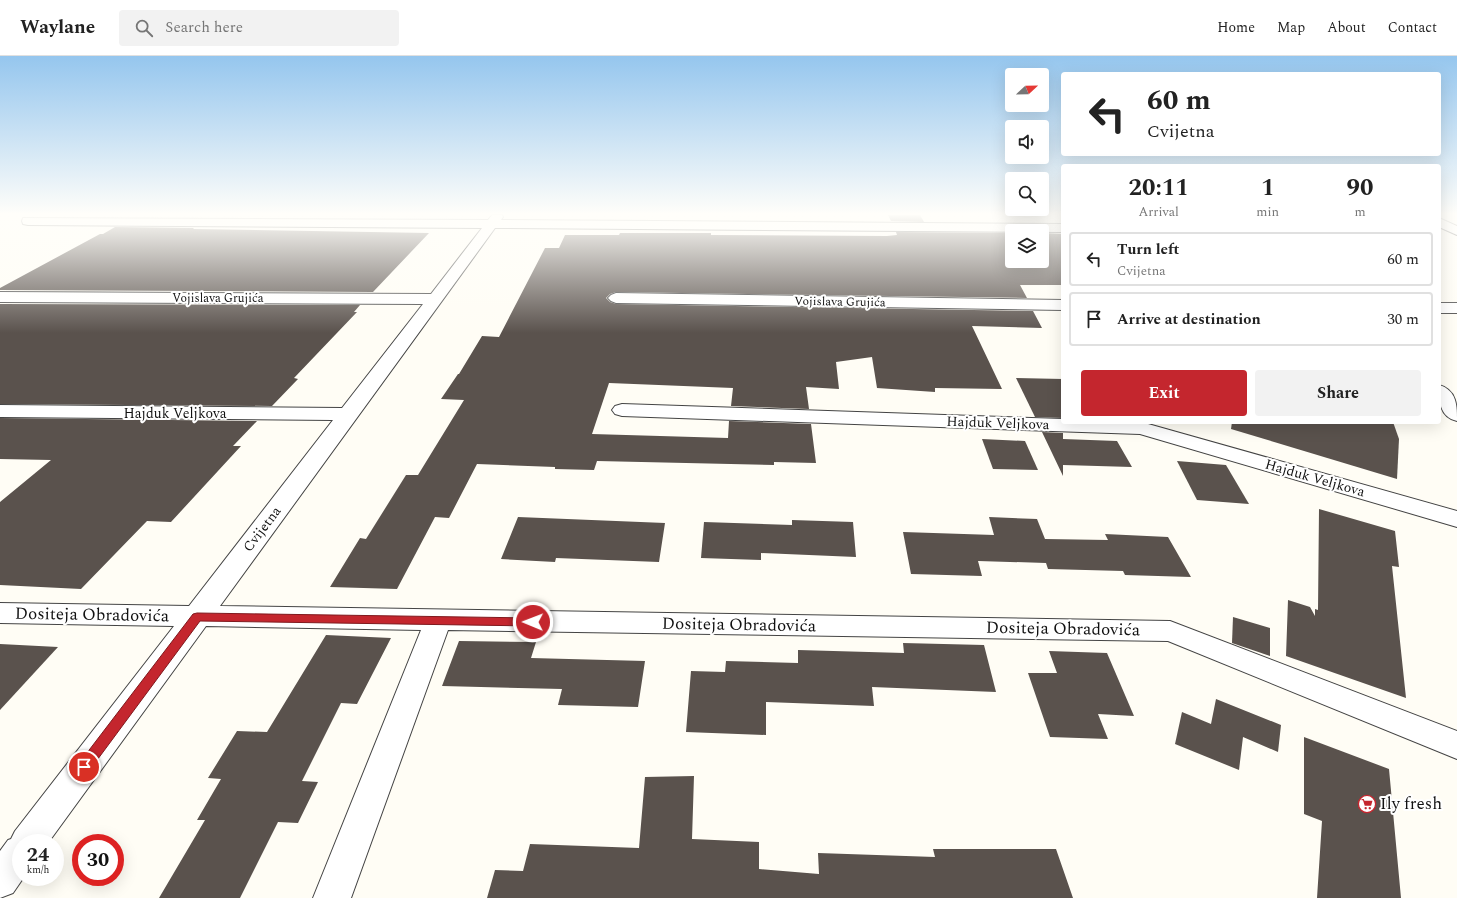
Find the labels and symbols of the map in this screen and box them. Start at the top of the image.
north arrow [1005,68,1049,112]
street label: Vojislava Grujića [172,289,264,308]
street label: Vojislava Grujića [794,292,886,312]
street label: Hajduk Veljkova [123,403,227,424]
street label: Hajduk Veljkova [946,411,1050,435]
street label: Hajduk Veljkova [1263,454,1368,502]
street label: Cvijetna [238,502,286,556]
street label: Dositeja Obradovića [15,601,170,629]
position arrow [512,601,554,643]
street label: Dositeja Obradovića [662,611,817,639]
street label: Dositeja Obradovića [986,615,1141,643]
pin [67,750,101,784]
place label: Ily fresh [1380,791,1442,817]
supermarket icon: Ily fresh [1357,794,1377,814]
speed limit sign: 30 [72,834,124,886]

